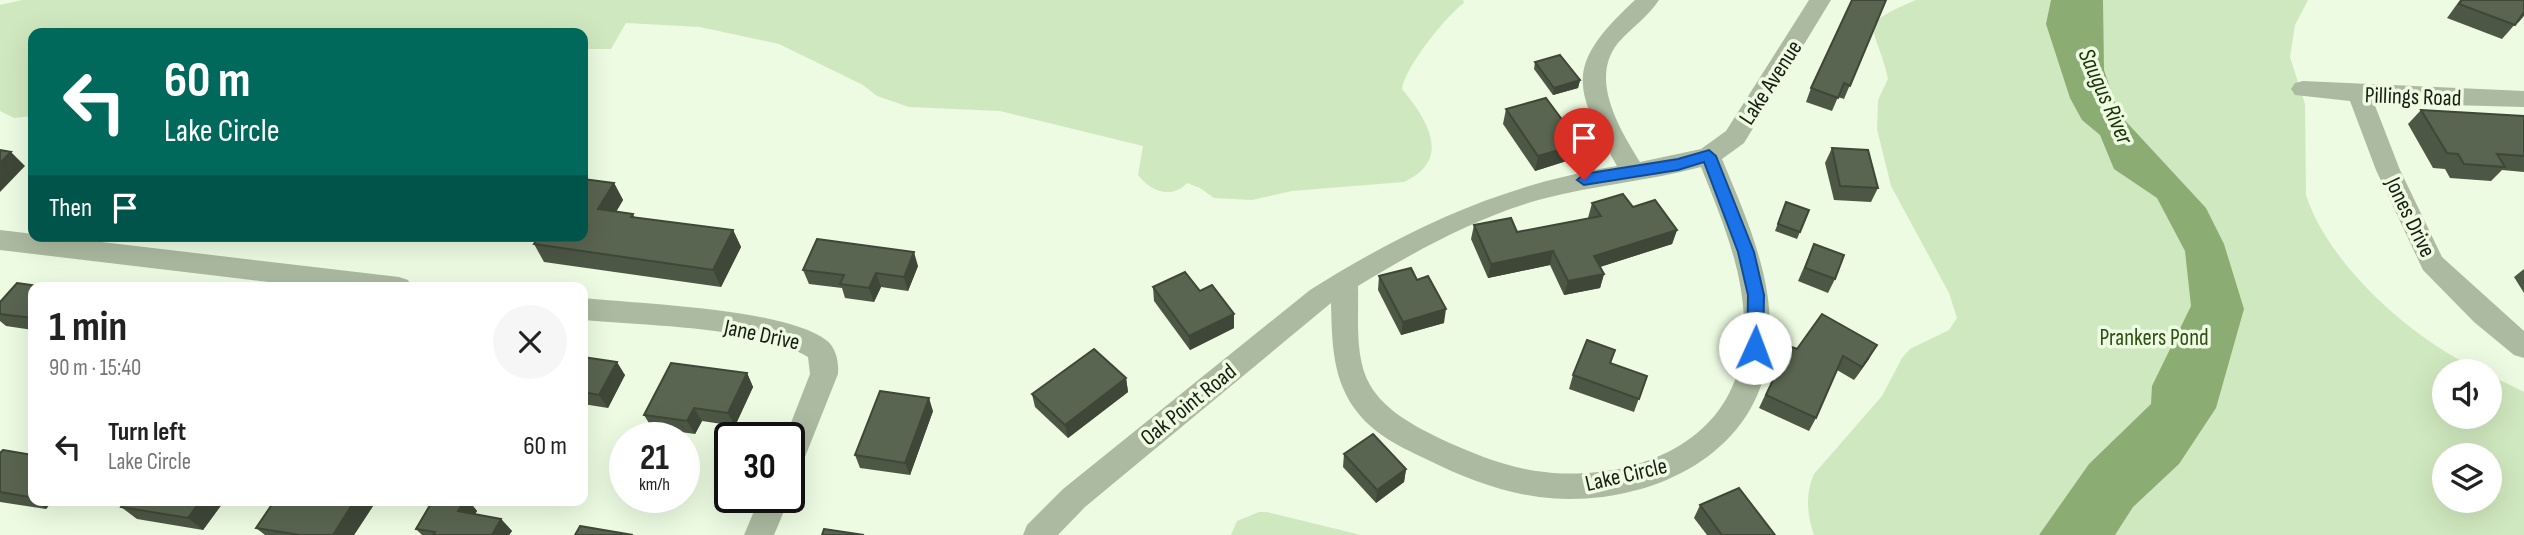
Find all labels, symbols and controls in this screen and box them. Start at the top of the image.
street label: Lake Avenue [1733,35,1808,130]
water label: Saugus River [2072,44,2140,150]
text: 60 m [164,52,251,111]
icon: left [49,56,140,147]
street label: Pillings Road [2364,81,2462,113]
pin [1554,108,1614,180]
text: Lake Circle [164,112,280,151]
icon: arrive [1565,119,1603,157]
street label: Jones Drive [2378,172,2441,262]
icon: arrive [106,189,144,227]
text: Then [49,193,92,224]
text: 1 min [49,302,127,353]
button: close [493,305,567,379]
position arrow [1718,311,1792,385]
street label: Jane Drive [720,313,802,357]
park label: Prankers Pond [2099,324,2209,352]
text: 90 m · 15:40 [49,354,141,382]
street label: Oak Point Road [1135,358,1242,452]
map controls [2432,359,2502,513]
button: sound [2432,359,2502,429]
text: Turn left [108,417,186,448]
speed limit sign: 30 [714,422,805,513]
icon: left [49,428,87,466]
text: 60 m [523,431,567,462]
text: 21 [640,437,669,480]
button: layers [2432,443,2502,513]
text: Lake Circle [108,448,191,476]
street label: Lake Circle [1583,452,1670,498]
text: km/h [639,474,670,495]

